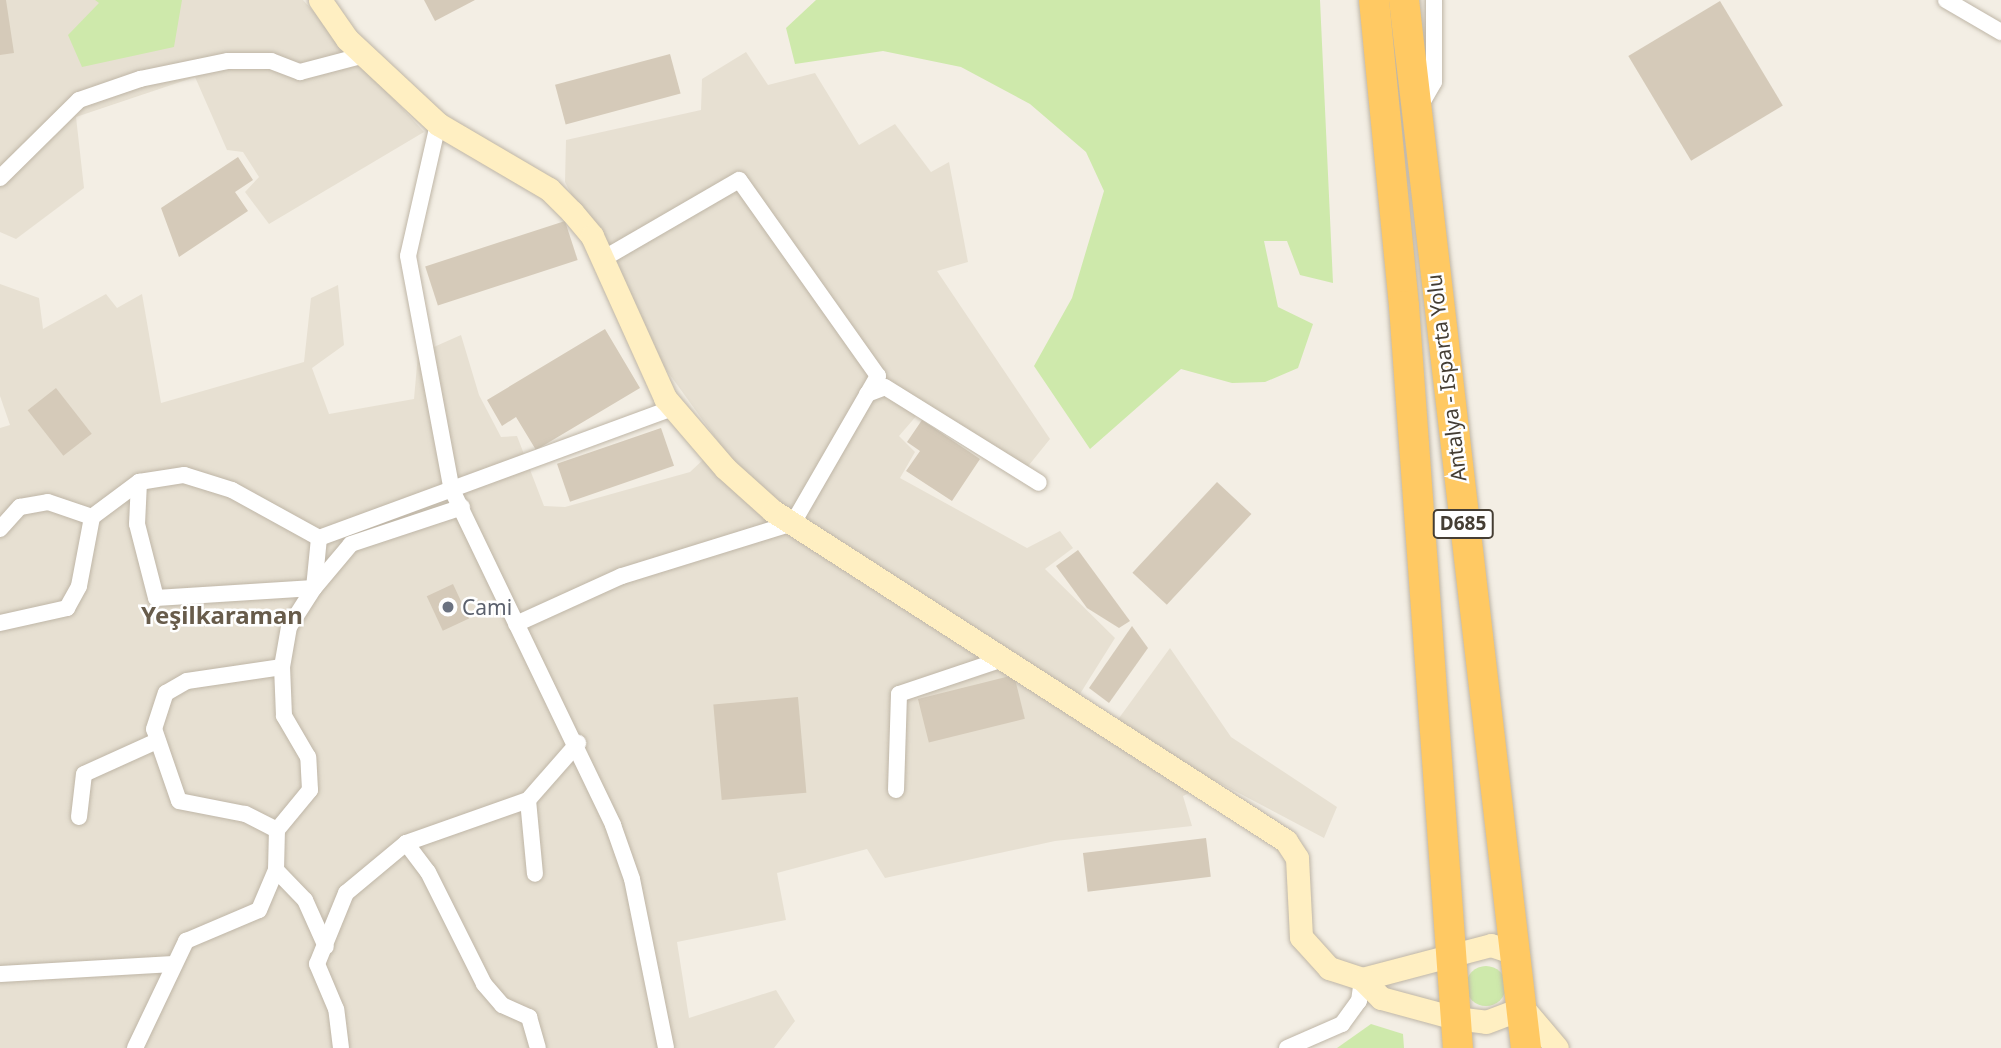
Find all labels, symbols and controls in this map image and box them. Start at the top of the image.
street label: Antalya - Isparta Yolu [1421,273,1471,483]
road number: D685 [1432,509,1494,540]
place label: Cami [462,594,512,620]
marker: Cami [440,599,456,615]
district label: Yeşilkaraman [141,601,303,629]

